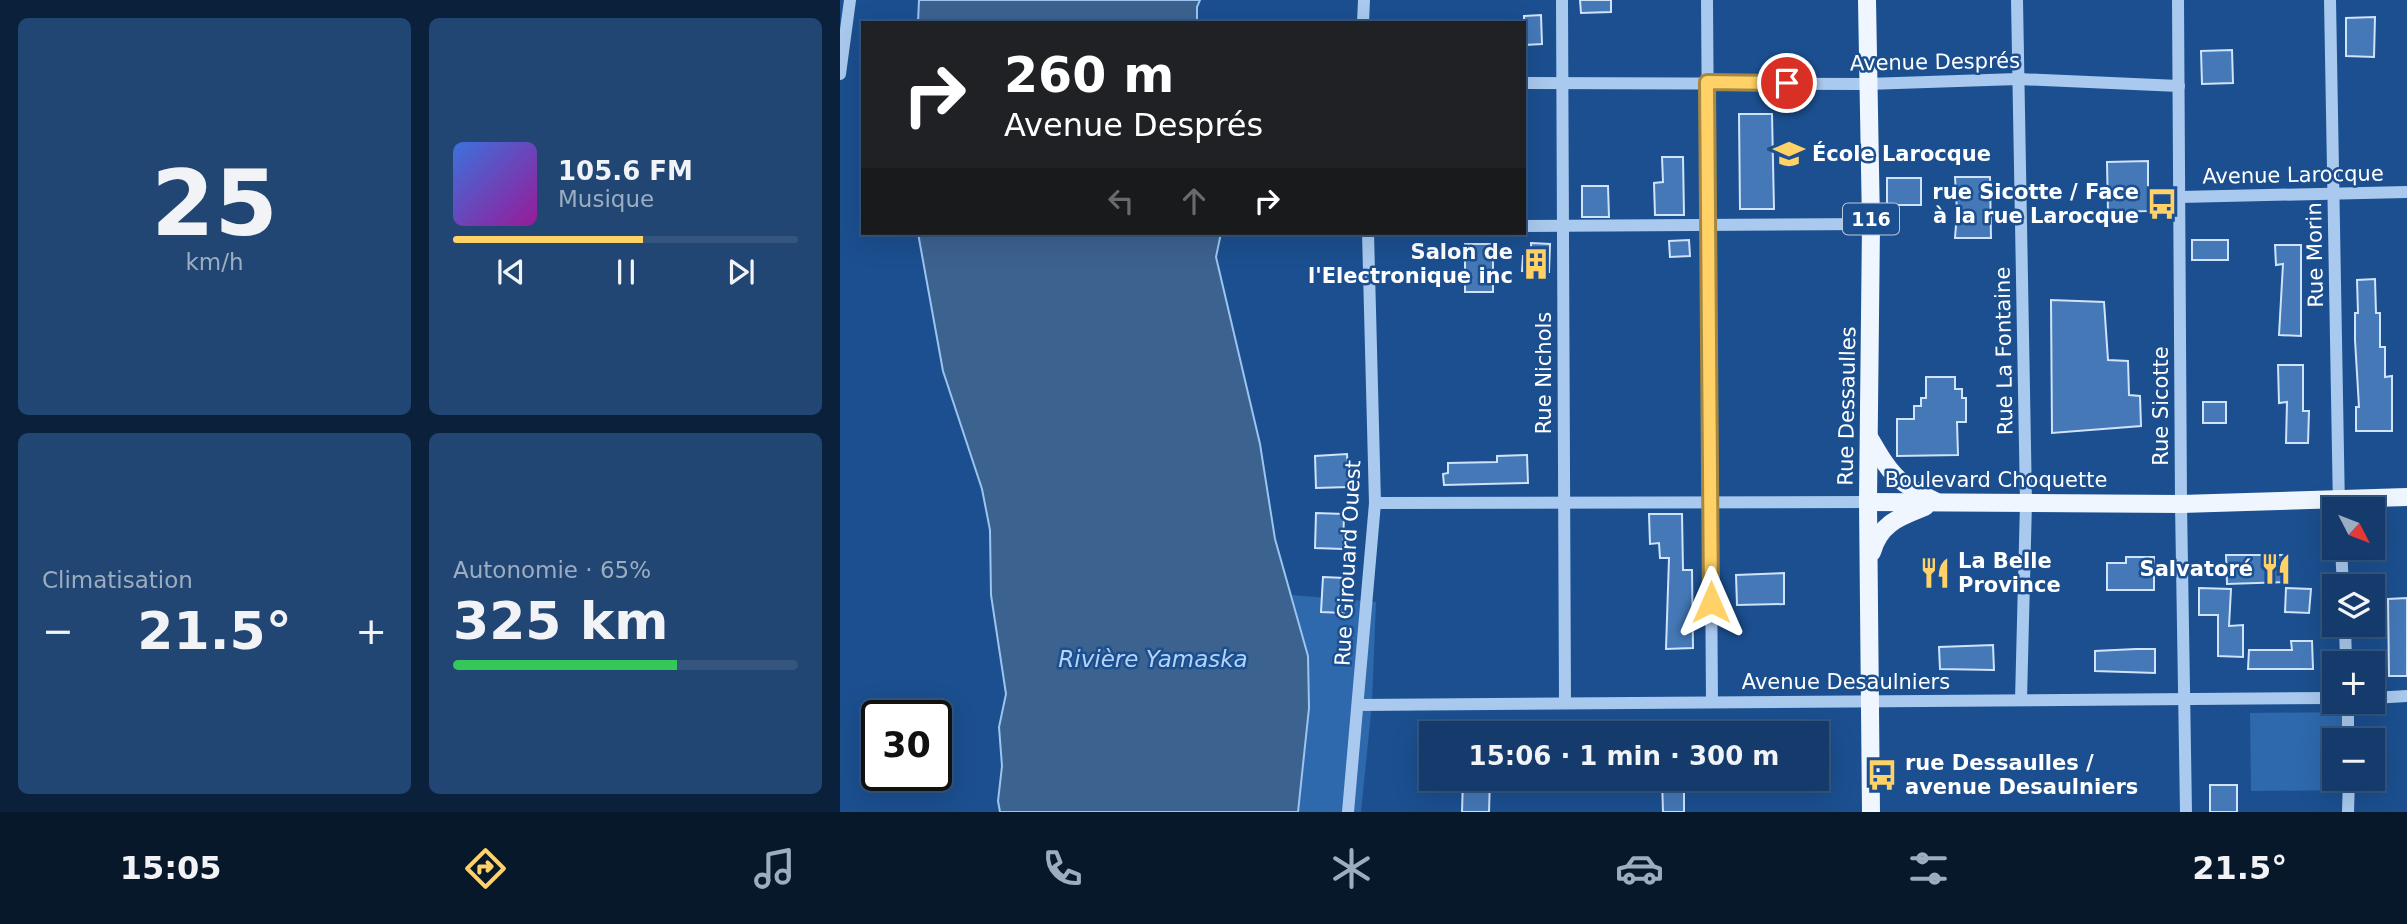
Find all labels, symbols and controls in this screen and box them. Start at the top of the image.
text: 260 m [1004,47,1174,104]
icon: right [889,49,980,140]
street label: Avenue Després [1850,49,2020,75]
pin [1757,53,1817,113]
icon: arrive [1768,64,1806,102]
text: Avenue Després [1004,106,1263,144]
school or university icon: École Larocque [1772,137,1806,171]
place label: École Larocque [1812,141,1991,166]
text: 25 [151,151,278,256]
text: 105.6 FM [558,156,693,186]
street label: Avenue Larocque [2202,161,2384,189]
place label: rue Sicotte / Face à la rue Larocque [1932,180,2139,228]
icon: left [1102,182,1140,220]
icon: ahead [1175,182,1213,220]
icon: right [1248,182,1286,220]
text: Musique [558,186,654,212]
bus stop icon: rue Sicotte / Face à la rue Larocque [2145,187,2179,221]
street label: Rue Morin [2302,202,2328,308]
road number: 116 [1843,204,1899,234]
place label: Salon de l'Electronique inc [1308,240,1513,288]
building icon: Salon de l'Electronique inc [1519,247,1553,281]
text: km/h [185,249,244,275]
icon: previous [492,253,530,291]
icon: pause [607,253,645,291]
icon: next [722,253,760,291]
street label: Rue La Fontaine [1991,267,2017,435]
street label: Rue Nichols [1532,312,1556,434]
street label: Rue Dessaulles [1834,326,1860,486]
street label: Rue Sicotte [2149,346,2173,466]
street label: Rue Girouard Ouest [1331,459,1365,667]
street label: Boulevard Choquette [1885,468,2107,492]
north arrow [2322,497,2385,560]
map controls [2322,497,2385,791]
place label: La Belle Province [1958,549,2061,597]
restaurant icon: Salvatoré [2259,552,2293,586]
restaurant icon: La Belle Province [1918,556,1952,590]
text: Autonomie · 65% [453,557,651,583]
place label: Salvatoré [2140,557,2253,581]
position arrow [1674,565,1748,639]
text: Climatisation [42,567,193,593]
button: layers [2322,574,2385,637]
text: 325 km [453,591,668,651]
text: 21.5° [137,601,292,661]
text: − [42,609,74,653]
text: + [355,609,387,653]
water label: Rivière Yamaska [1058,646,1248,672]
button: + [2322,651,2385,714]
street label: Avenue Desaulniers [1742,670,1950,694]
speed limit sign: 30 [861,700,952,791]
button: − [2322,728,2385,791]
text: 15:06 · 1 min · 300 m [1469,741,1779,771]
place label: rue Dessaulles / avenue Desaulniers [1905,751,2138,799]
bus stop icon: rue Dessaulles / avenue Desaulniers [1865,758,1899,792]
icon: directions [461,844,510,893]
icon: music [750,844,799,893]
icon: phone [1038,844,1087,893]
icon: climate [1327,844,1376,893]
icon: car [1615,844,1664,893]
icon: filters [1904,844,1953,893]
text: 15:05 [120,849,222,887]
text: 21.5° [2192,849,2287,887]

